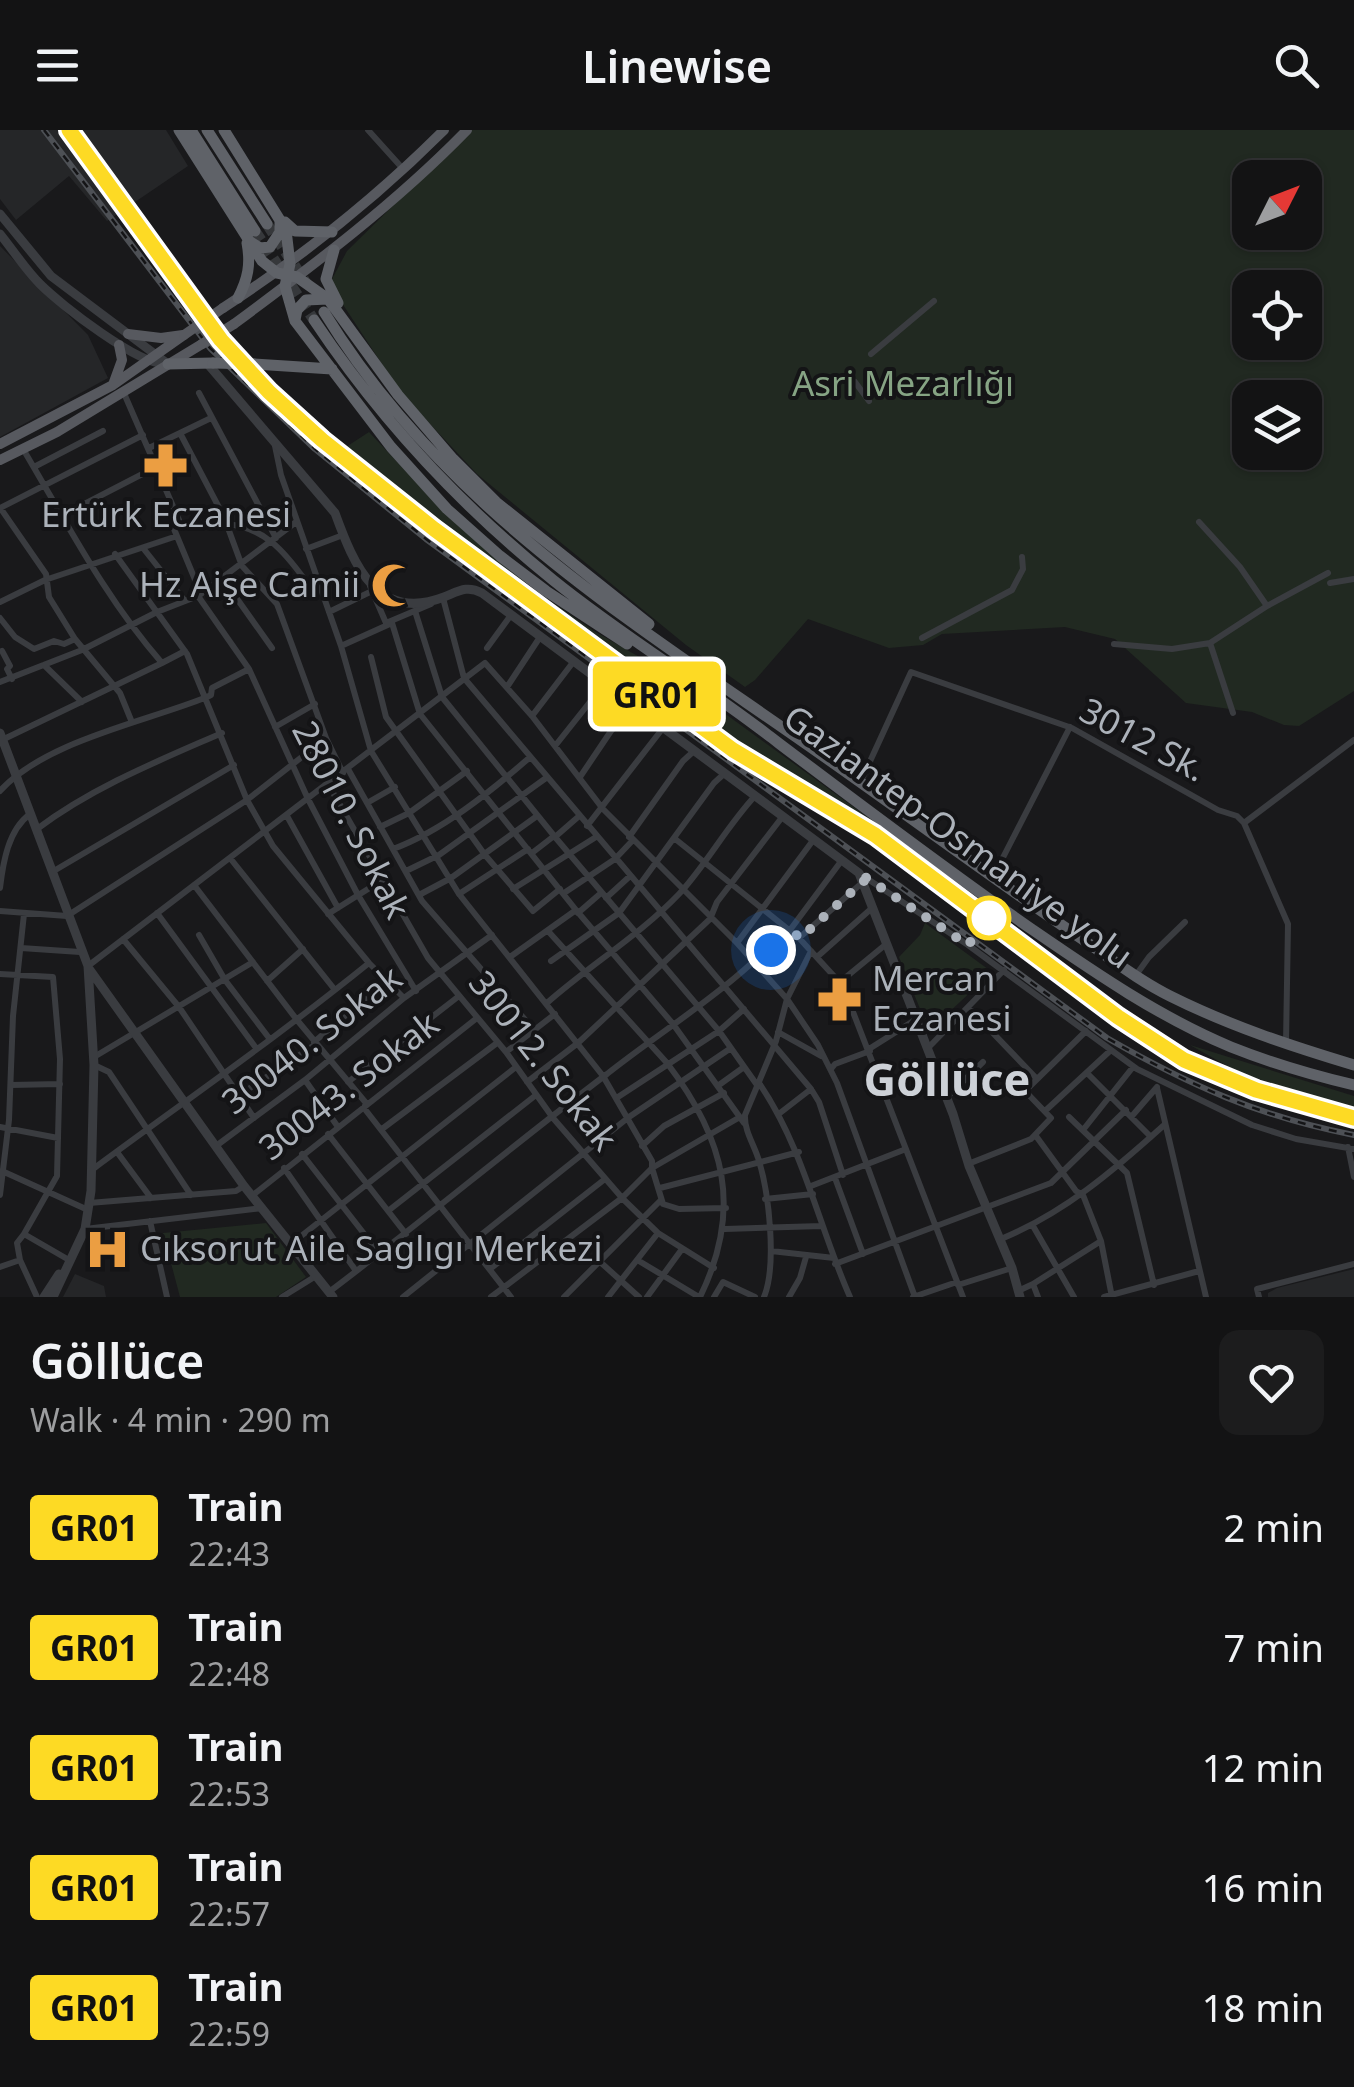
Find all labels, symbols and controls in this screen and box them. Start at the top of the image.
text: Linewise [582,35,772,96]
icon: menu [30,38,85,93]
icon: search [1269,38,1324,93]
north arrow [1232,160,1322,250]
map controls [1232,160,1322,470]
button: locate [1232,270,1322,360]
park label: Asri Mezarlığı [792,359,1014,406]
button: layers [1232,380,1322,470]
pharmacy icon: Ertürk Eczanesi [142,441,190,489]
place label: Ertürk Eczanesi [41,490,291,537]
place label: Hz Aişe Camii [139,560,360,607]
mosque icon: Hz Aişe Camii [369,561,417,609]
line badge: GR01 [587,662,727,726]
text: GR01 [613,671,701,718]
street label: 3012 Sk. [1072,686,1215,791]
street label: Gaziantep-Osmaniye yolu [775,693,1143,978]
street label: 28010. Sokak [282,712,422,926]
unlabelled marker [968,897,1010,939]
your location [746,925,796,975]
street label: 30040. Sokak [212,954,411,1124]
place label: Mercan Eczanesi [872,954,1012,1041]
street label: 30012. Sokak [459,961,629,1160]
pharmacy icon: Mercan Eczanesi [815,975,863,1023]
street label: 30043. Sokak [249,1000,448,1170]
district label: Göllüce [864,1048,1030,1109]
place label: Cıksorut Aile Saglıgı Merkezi [140,1224,602,1271]
hospital icon: Cıksorut Aile Saglıgı Merkezi [83,1225,131,1273]
text: Göllüce [30,1328,204,1393]
button: heart [1219,1330,1324,1435]
text: Walk · 4 min · 290 m [30,1398,331,1441]
text: Train [188,1480,283,1532]
text: 2 min [1224,1501,1324,1553]
text: GR01 [50,1504,138,1551]
text: 22:43 [188,1532,270,1575]
text: Train [188,1600,283,1652]
text: 7 min [1224,1621,1324,1673]
text: GR01 [50,1624,138,1671]
text: 22:48 [188,1652,270,1695]
text: Train [188,1720,283,1772]
text: 12 min [1202,1741,1324,1793]
text: GR01 [50,1744,138,1791]
text: 22:53 [188,1772,270,1815]
text: Train [188,1840,283,1892]
text: 16 min [1202,1861,1324,1913]
text: GR01 [50,1864,138,1911]
text: 22:57 [188,1892,270,1935]
text: Train [188,1960,283,2012]
text: 18 min [1202,1981,1324,2033]
text: GR01 [50,1984,138,2031]
text: 22:59 [188,2012,270,2055]

